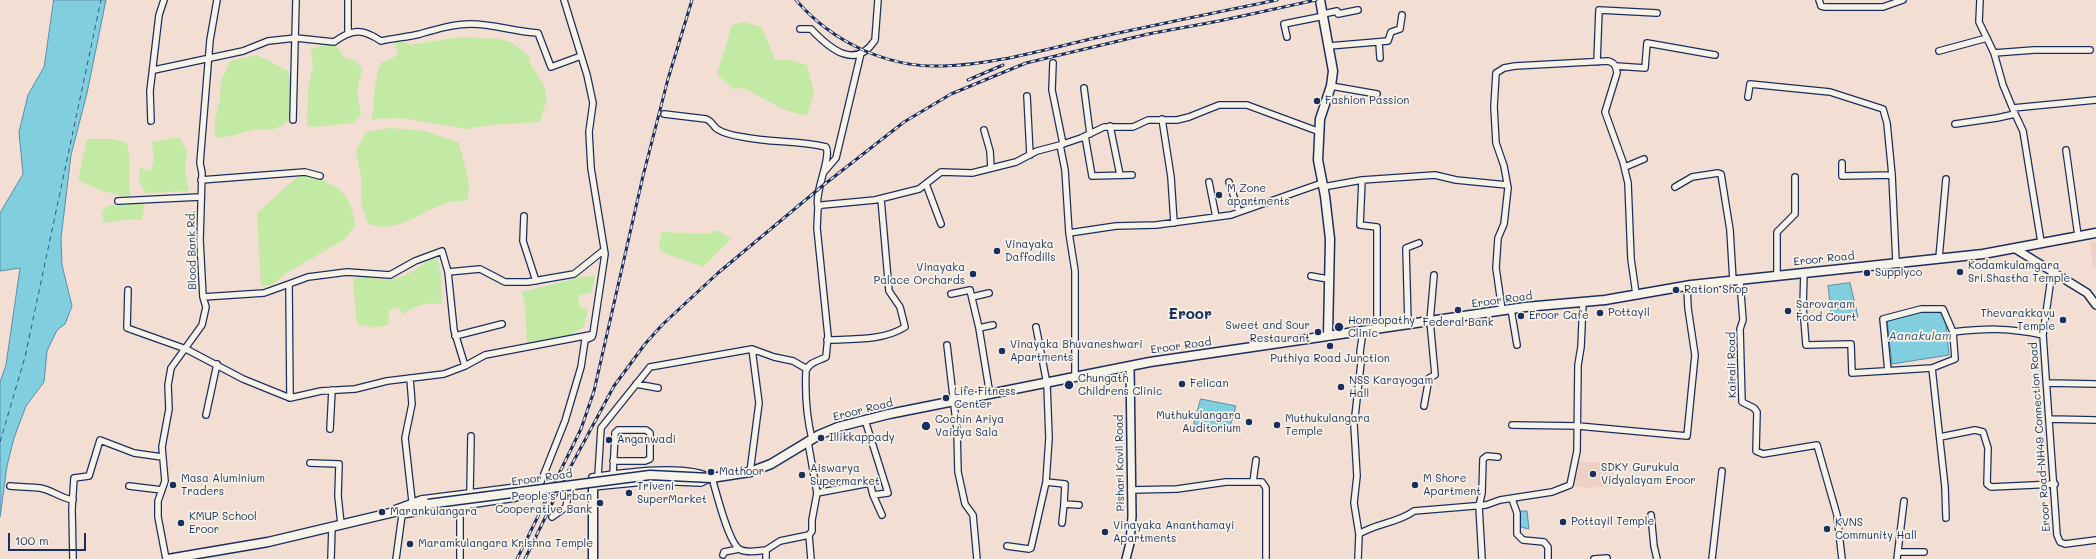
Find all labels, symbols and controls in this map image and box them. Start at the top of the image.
place label: Fashion Passion [1325,94,1409,108]
marker: Fashion Passion [1312,96,1322,106]
place label: M Zone apartments [1227,182,1290,208]
marker: M Zone apartments [1214,190,1224,200]
street label: Blood Bank Rd. [185,210,199,290]
place label: Vinayaka Daffodills [1005,238,1056,264]
marker: Vinayaka Daffodills [992,246,1002,256]
street label: Eroor Road [1793,249,1855,269]
place label: Kodamkulamgara Sri.Shastha Temple [1968,259,2070,285]
place label: Vinayaka Palace Orchards [873,261,965,287]
place label: Supplyco [1875,266,1922,280]
marker: Kodamkulamgara Sri.Shastha Temple [1955,267,1965,277]
marker: Supplyco [1862,268,1872,278]
marker: Vinayaka Palace Orchards [968,269,978,279]
place label: Ration Shop [1684,283,1748,297]
marker: Ration Shop [1671,285,1681,295]
street label: Eroor Road [1471,289,1533,311]
place label: Sarovaram Food Court [1796,298,1856,324]
district label: Eroor [1168,305,1212,323]
marker: Federal Bank [1453,305,1463,315]
place label: Pottayil [1608,306,1650,320]
marker: Sarovaram Food Court [1783,306,1793,316]
place label: Thevarakkavu Temple [1980,307,2055,333]
marker: Pottayil [1595,308,1605,318]
place label: Eroor Cafe [1529,309,1589,323]
marker: Eroor Cafe [1516,311,1526,321]
place label: Homeopathy Clinic [1348,314,1415,340]
marker: Thevarakkavu Temple [2058,315,2068,325]
place label: Federal Bank [1422,316,1494,330]
place label: Sweet and Sour Restaurant [1226,319,1310,345]
marker: Homeopathy Clinic [1333,321,1345,333]
marker: Sweet and Sour Restaurant [1313,327,1323,337]
water label: Aanakulam [1889,329,1951,343]
street label: Kairali Road [1725,332,1739,398]
street label: Eroor Road [1150,335,1212,357]
place label: Vinayaka Bhuvaneshwari Apartments [1010,338,1143,364]
marker: Puthiya Road Junction [1325,341,1335,351]
street label: Eroor Road-NH49 Connection Road [2027,342,2053,532]
marker: Vinayaka Bhuvaneshwari Apartments [997,346,1007,356]
place label: Puthiya Road Junction [1270,352,1390,366]
place label: Chungath Childrens Clinic [1078,372,1162,398]
place label: NSS Karayogam Hall [1349,374,1433,400]
place label: Felican [1190,377,1228,391]
marker: Chungath Childrens Clinic [1063,379,1075,391]
marker: Felican [1177,379,1187,389]
marker: NSS Karayogam Hall [1336,382,1346,392]
place label: Life Fitness Center [954,385,1016,411]
marker: Life Fitness Center [941,393,951,403]
street label: Eroor Road [832,396,894,424]
place label: Muthukulangara Auditorium [1156,409,1241,435]
place label: Muthukulangara Temple [1285,412,1370,438]
place label: Cochin Ariya Vaidya Sala [935,413,1004,439]
street label: Pishari Kovil Road [1113,414,1127,512]
marker: Muthukulangara Auditorium [1244,417,1254,427]
marker: Cochin Ariya Vaidya Sala [920,420,932,432]
marker: Muthukulangara Temple [1272,420,1282,430]
place label: Illikkappady [829,431,894,445]
place label: Anganwadi [617,433,676,447]
marker: Illikkappady [816,433,826,443]
marker: Anganwadi [604,435,614,445]
place label: SDKY Gurukula Vidyalayam Eroor [1601,461,1696,487]
place label: Aiswarya Supermarket [810,462,880,488]
place label: Mathoor [719,465,764,479]
street label: Eroor Road [511,467,573,489]
marker: Mathoor [706,467,716,477]
marker: SDKY Gurukula Vidyalayam Eroor [1588,469,1598,479]
marker: Aiswarya Supermarket [797,470,807,480]
place label: Masa Aluminium Traders [181,472,265,498]
place label: M Shore Apartment [1423,472,1481,498]
marker: Masa Aluminium Traders [168,480,178,490]
place label: Triveni SuperMarket [637,480,707,506]
marker: M Shore Apartment [1410,480,1420,490]
marker: Triveni SuperMarket [624,488,634,498]
place label: People's Urban Cooperative Bank [495,490,592,516]
marker: People's Urban Cooperative Bank [595,498,605,508]
place label: Marankulangara [390,505,477,519]
marker: Marankulangara [377,507,387,517]
place label: KMUP School Eroor [189,510,257,536]
place label: Pottayil Temple [1571,515,1654,529]
place label: KVNS Community Hall [1835,516,1917,542]
marker: Pottayil Temple [1558,517,1568,527]
marker: KMUP School Eroor [176,518,186,528]
place label: Vinayaka Ananthamayi Apartments [1113,519,1234,545]
marker: KVNS Community Hall [1822,524,1832,534]
scale bar [10,525,88,551]
marker: Vinayaka Ananthamayi Apartments [1100,527,1110,537]
text: 100 m [15,532,49,548]
place label: Maramkulangara Krishna Temple [418,537,593,551]
marker: Maramkulangara Krishna Temple [405,539,415,549]

